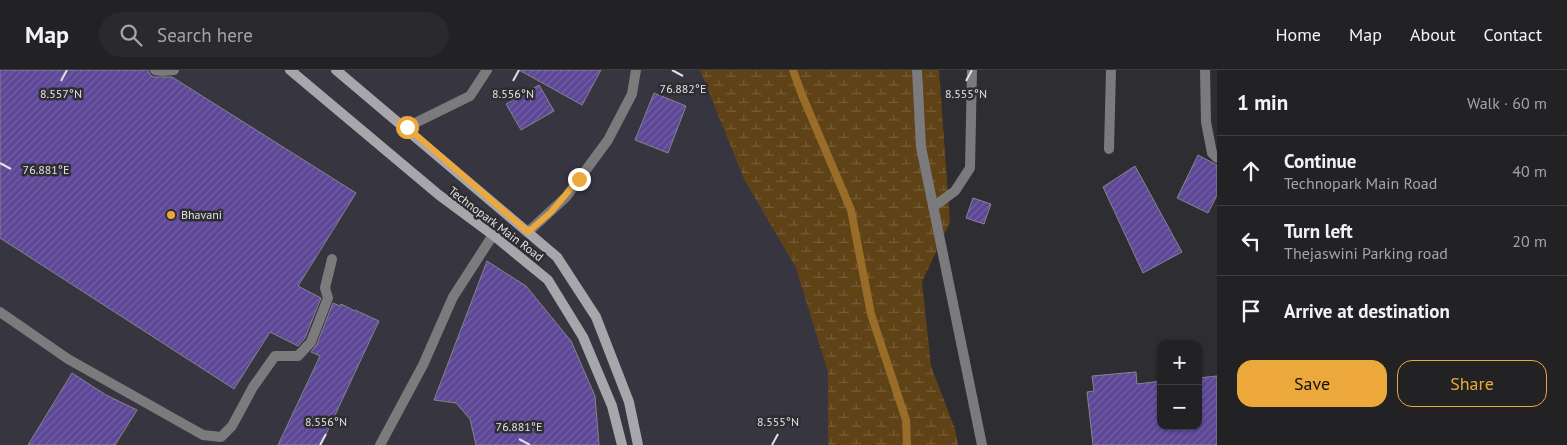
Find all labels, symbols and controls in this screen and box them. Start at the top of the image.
search box [99,12,449,57]
text: Map [25,19,69,50]
icon: search [117,21,145,49]
text: Search here [157,23,253,47]
text: Home [1275,23,1321,46]
text: Map [1349,23,1382,46]
text: About [1410,23,1456,46]
text: Contact [1484,23,1542,46]
text: 76.882°E [660,81,706,96]
text: 8.557°N [40,86,82,101]
text: 8.556°N [492,86,534,101]
text: 8.555°N [945,86,987,101]
text: 1 min [1237,89,1288,116]
text: Walk · 60 m [1467,93,1547,113]
route start [396,116,419,139]
text: Continue [1284,149,1356,173]
icon: ahead [1237,157,1265,185]
text: 40 m [1512,161,1547,181]
text: 76.881°E [23,162,69,177]
route end [568,168,591,191]
text: Technopark Main Road [1284,173,1437,193]
street label: Technopark Main Road [446,183,547,264]
place label: Bhavani [181,207,222,222]
marker: Bhavani [165,209,177,221]
text: Turn left [1284,219,1353,243]
icon: left [1237,227,1265,255]
text: 20 m [1512,231,1547,251]
text: Thejaswini Parking road [1284,243,1448,263]
icon: arrive [1237,297,1265,325]
text: Arrive at destination [1284,299,1450,323]
map controls [1157,340,1202,430]
button: + [1157,340,1202,385]
button: Save [1237,360,1387,407]
button: Share [1397,360,1547,407]
button: − [1157,385,1202,430]
text: 8.556°N [305,414,347,429]
text: 8.555°N [757,414,799,429]
text: 76.881°E [496,419,542,434]

